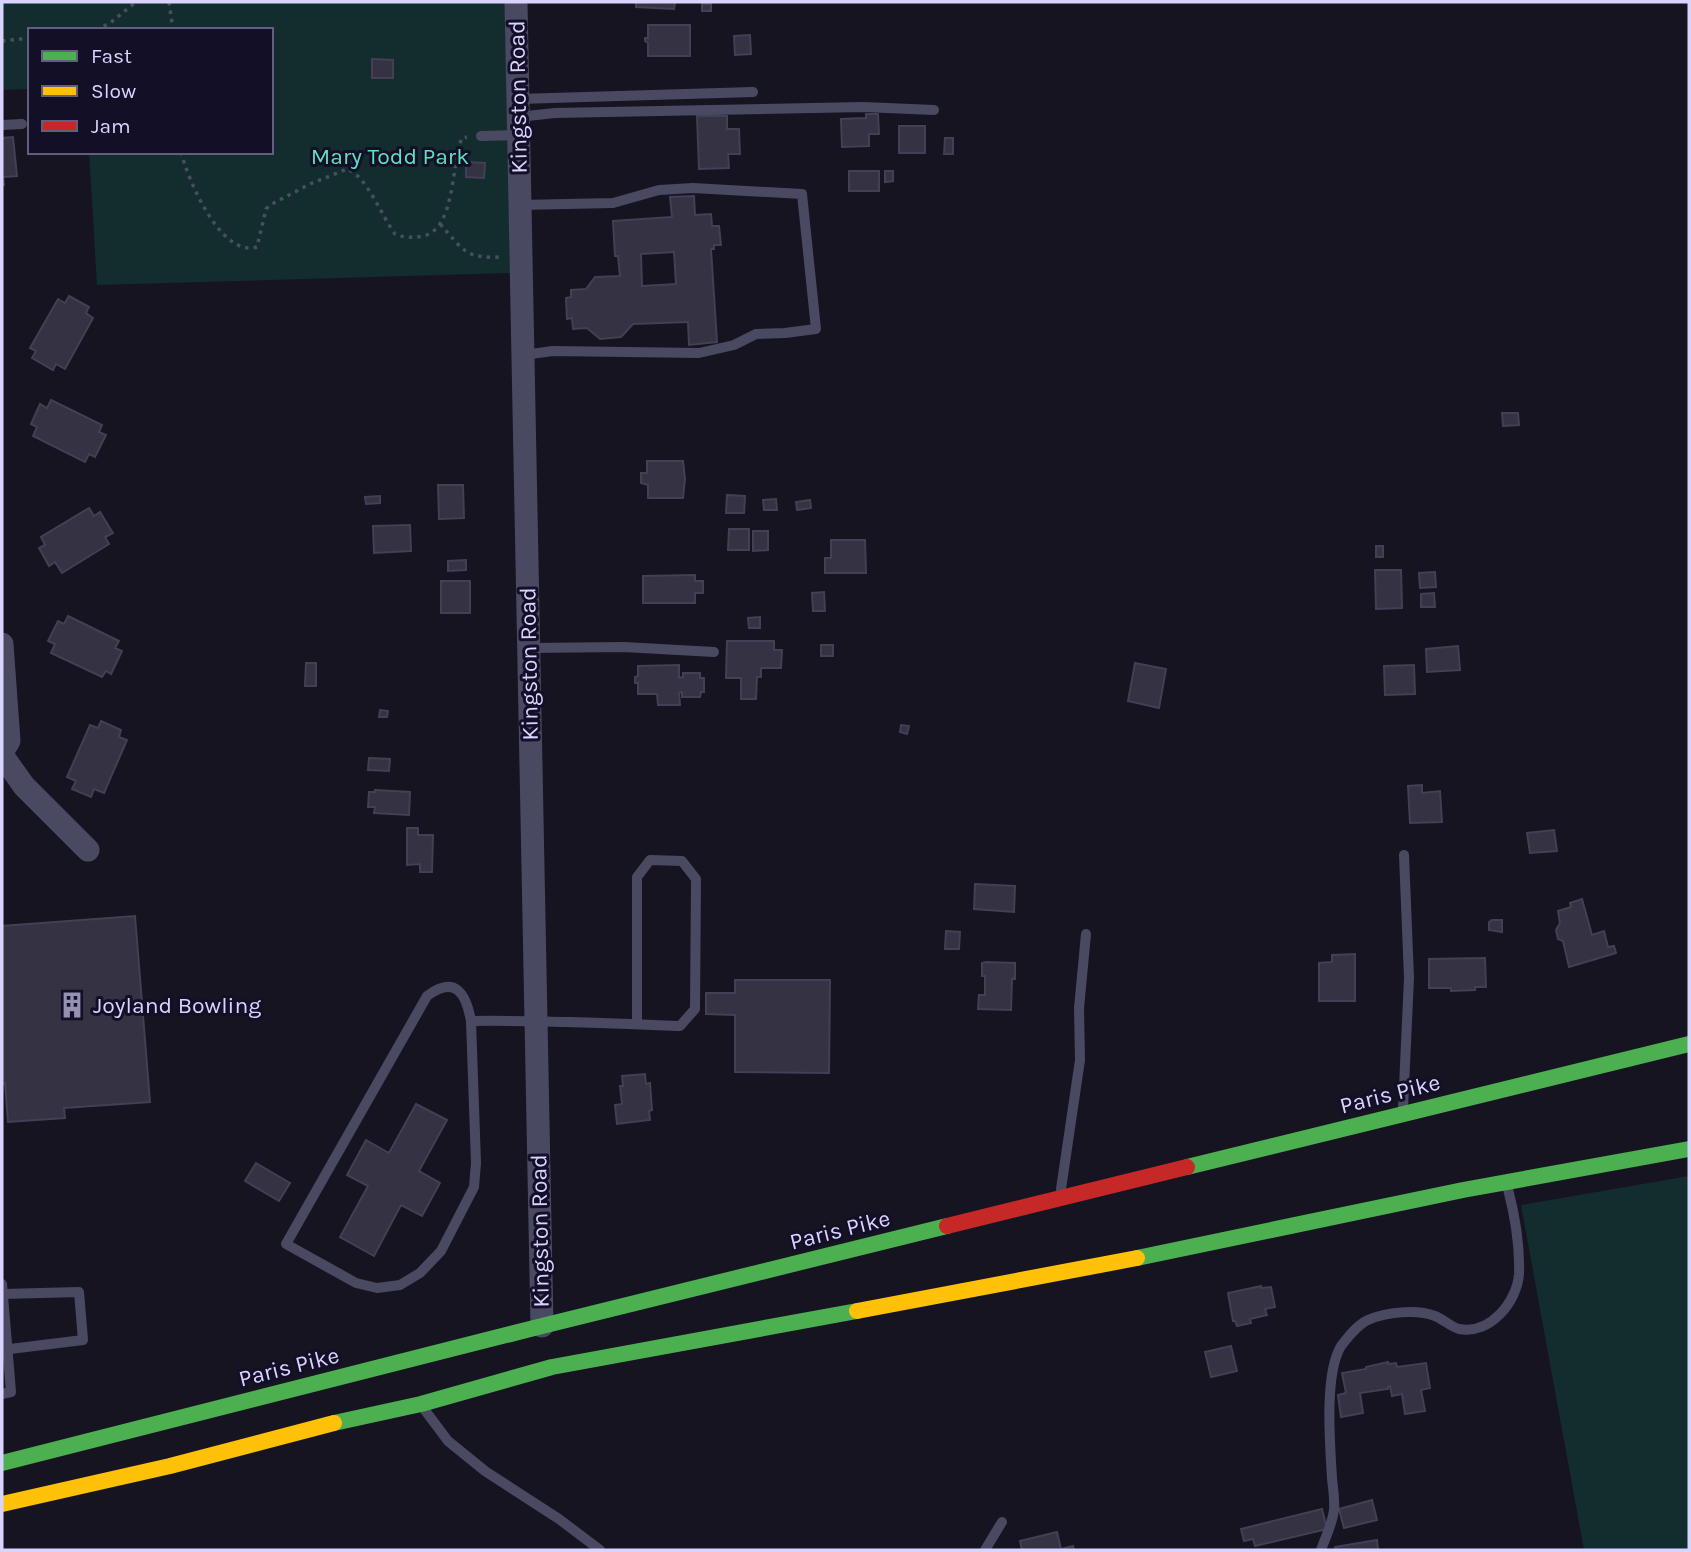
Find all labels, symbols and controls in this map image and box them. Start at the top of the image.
street label: Kingston Road [503,20,533,174]
legend [28,28,273,154]
text: Fast [91,44,132,68]
text: Slow [91,79,136,103]
text: Jam [91,114,131,138]
park label: Mary Todd Park [311,143,469,170]
street label: Kingston Road [514,587,544,741]
building icon: Joyland Bowling [57,990,87,1020]
place label: Joyland Bowling [93,992,261,1019]
street label: Paris Pike [1337,1069,1443,1119]
street label: Kingston Road [525,1154,555,1308]
street label: Paris Pike [787,1205,893,1255]
street label: Paris Pike [236,1342,342,1392]

